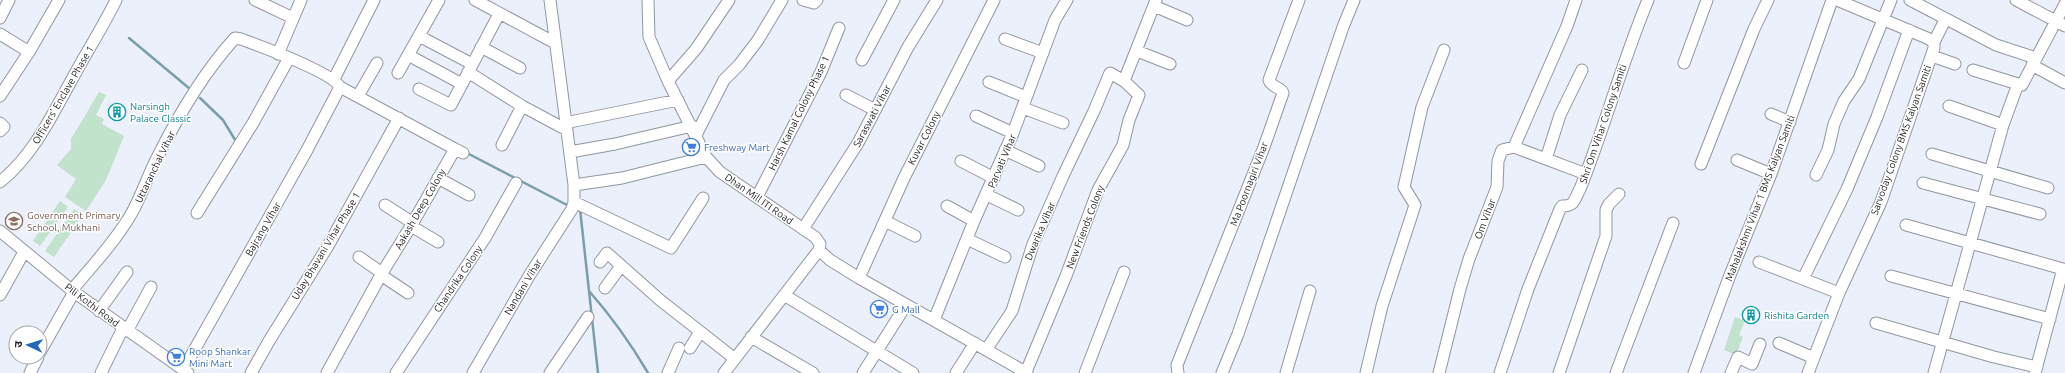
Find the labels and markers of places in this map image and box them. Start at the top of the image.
place label: Narsingh Palace Classic [130,101,191,124]
building icon: Narsingh Palace Classic [107,102,127,122]
supermarket icon: Freshway Mart [681,137,701,157]
place label: Freshway Mart [704,142,770,153]
place label: Government Primary School, Mukhani [27,210,120,233]
school or university icon: Government Primary School, Mukhani [4,211,24,231]
supermarket icon: G Mall [869,299,889,319]
place label: G Mall [892,304,920,315]
building icon: Rishita Garden [1741,305,1761,325]
place label: Rishita Garden [1764,310,1829,321]
place label: Roop Shankar Mini Mart [189,346,251,369]
supermarket icon: Roop Shankar Mini Mart [166,347,186,367]

